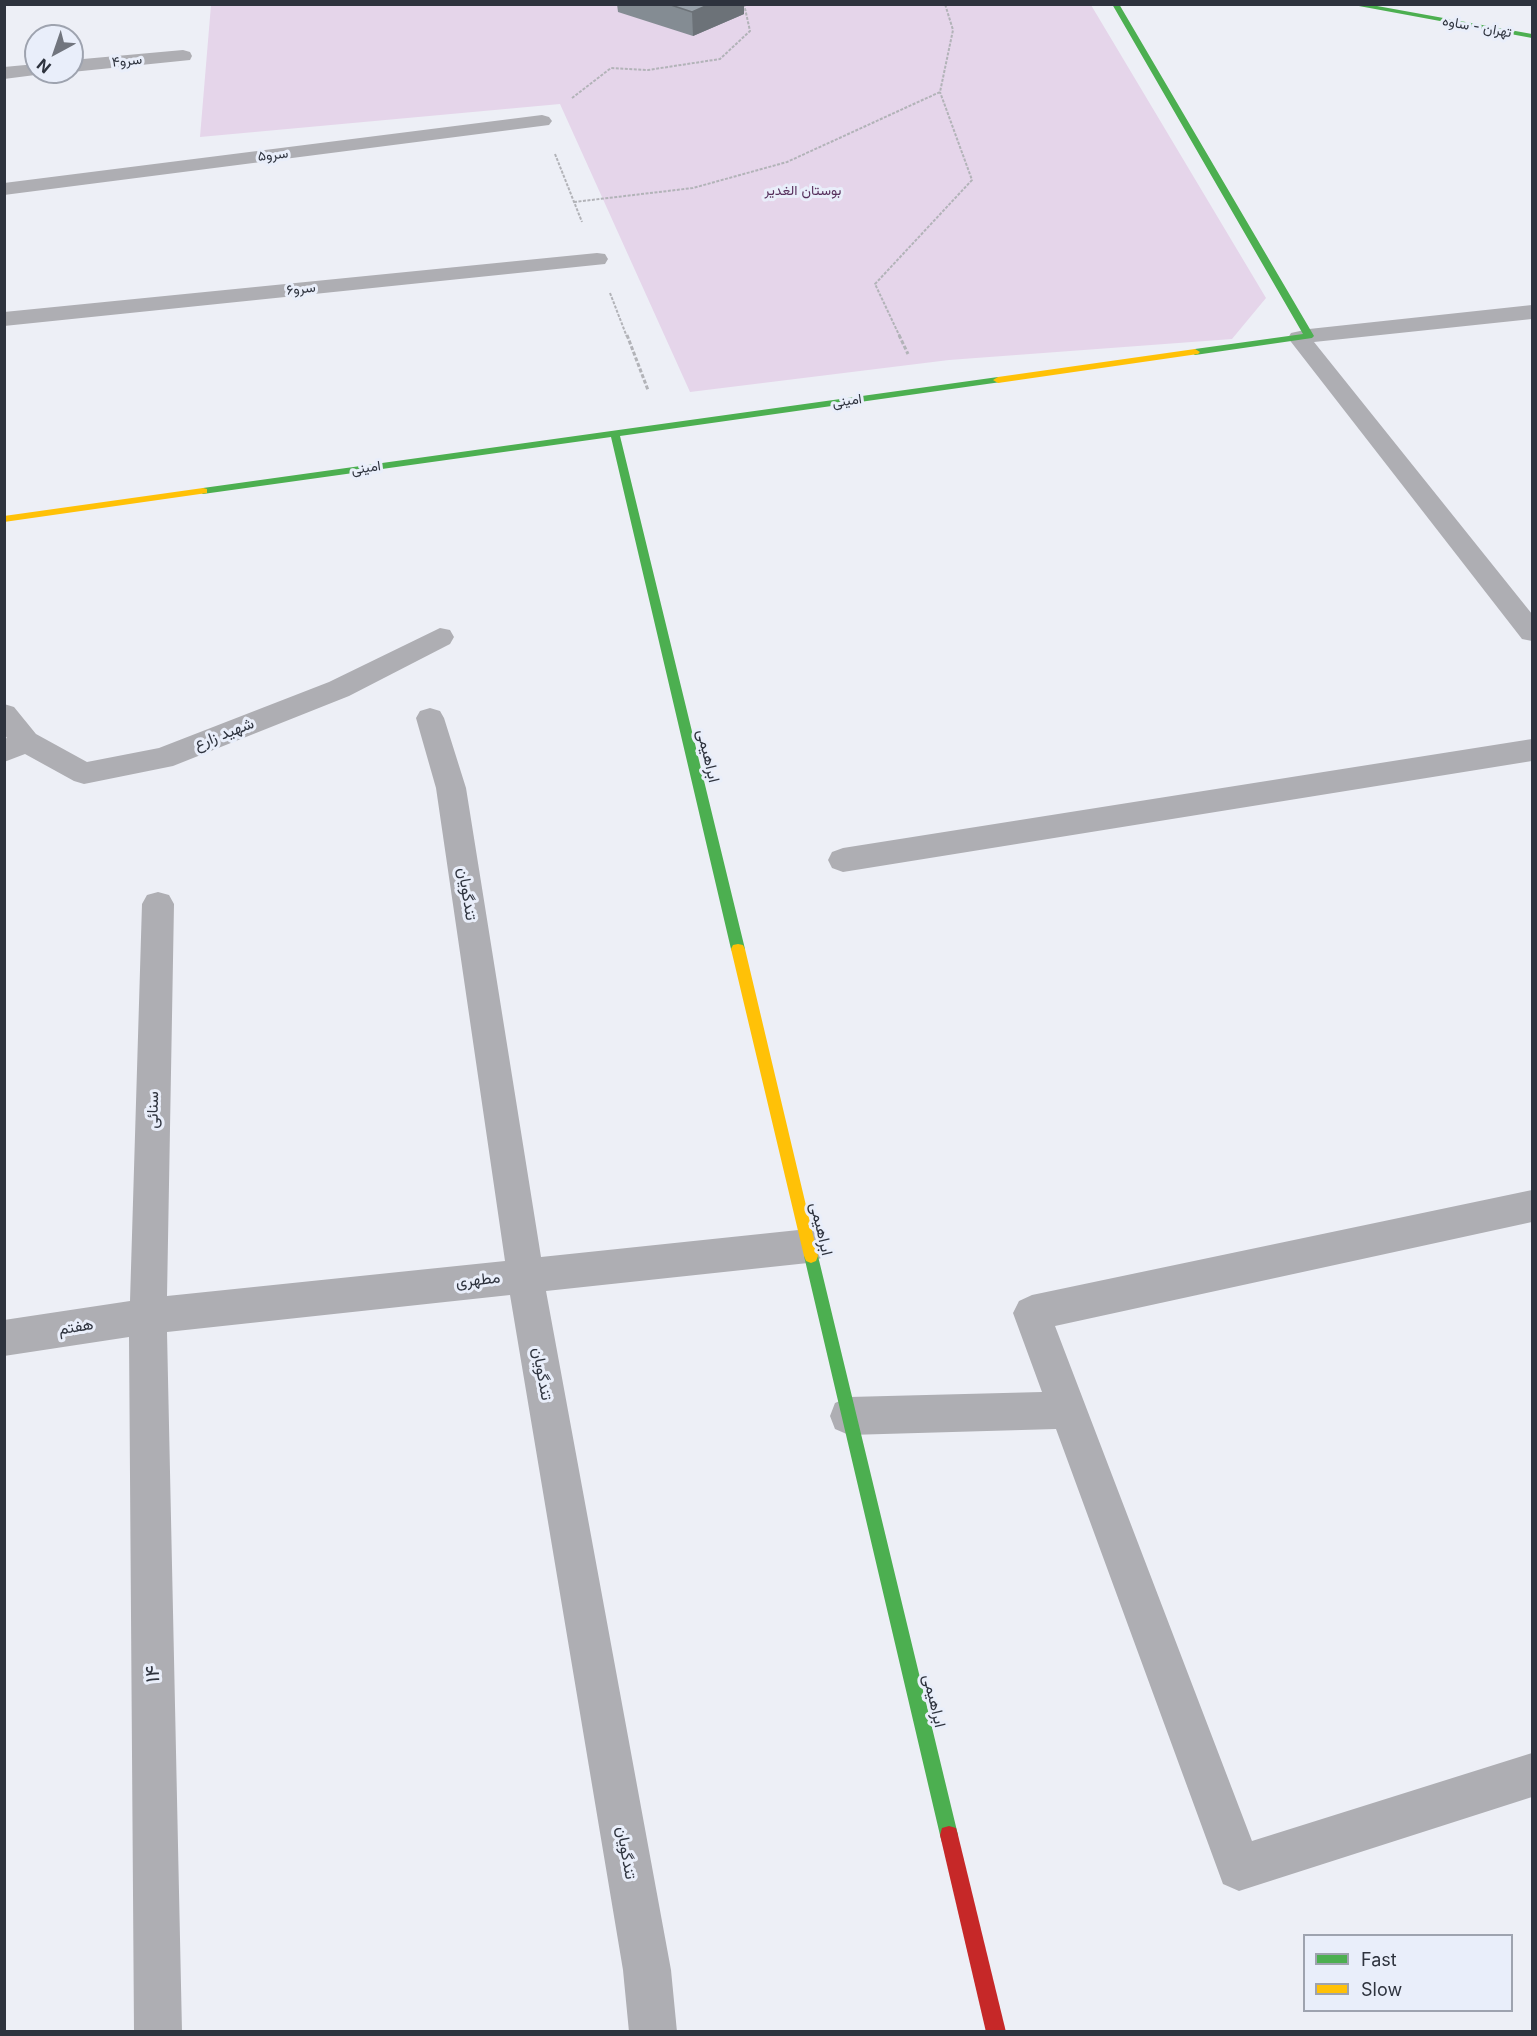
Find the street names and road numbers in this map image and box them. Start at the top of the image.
street label: تهران - ساوه [1441,13,1513,41]
street label: سرو۴ [111,51,143,71]
street label: سرو۵ [257,145,289,165]
street label: سرو۶ [286,279,316,299]
street label: امینی [831,391,863,411]
street label: امینی [350,458,382,478]
street label: شهید زارع [191,714,257,754]
street label: ابراهیمی [693,728,723,784]
street label: تندگویان [453,866,481,922]
street label: سنائی [143,1091,163,1129]
street label: ابراهیمی [806,1201,836,1257]
street label: مطهری [455,1268,501,1292]
street label: هفتم [57,1315,95,1339]
street label: تندگویان [528,1346,556,1402]
street label: ۱۴ [141,1665,165,1683]
street label: ابراهیمی [919,1673,949,1729]
street label: تندگویان [612,1825,640,1881]

